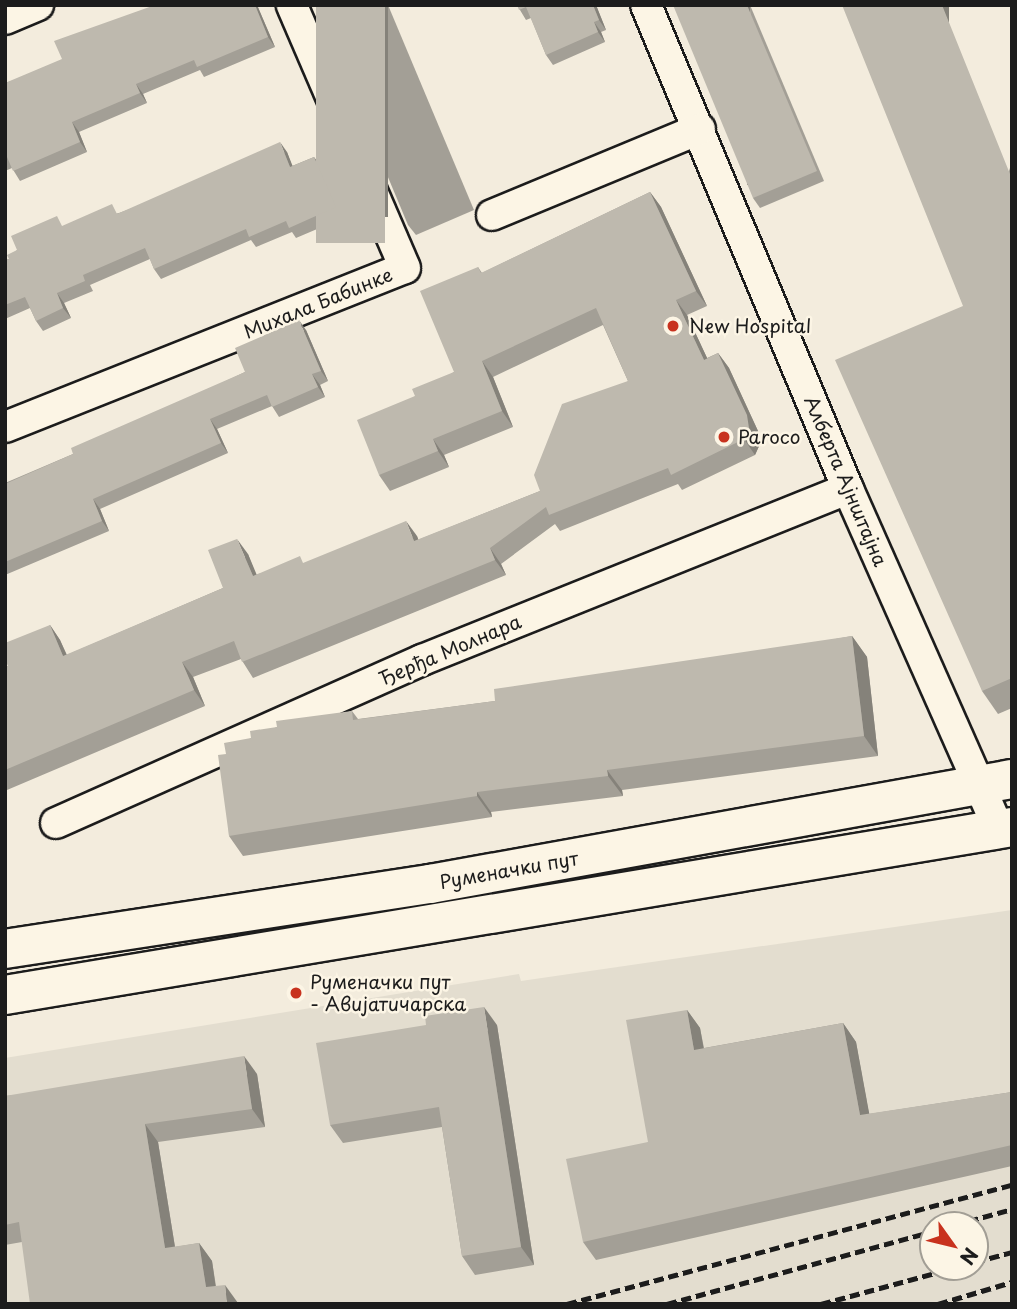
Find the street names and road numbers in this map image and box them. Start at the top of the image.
street label: Михала Бабинке [240,263,396,343]
street label: Алберта Ајнштајна [800,392,892,570]
street label: Ђерђа Молнара [376,610,524,690]
street label: Руменачки пут [437,846,581,894]

